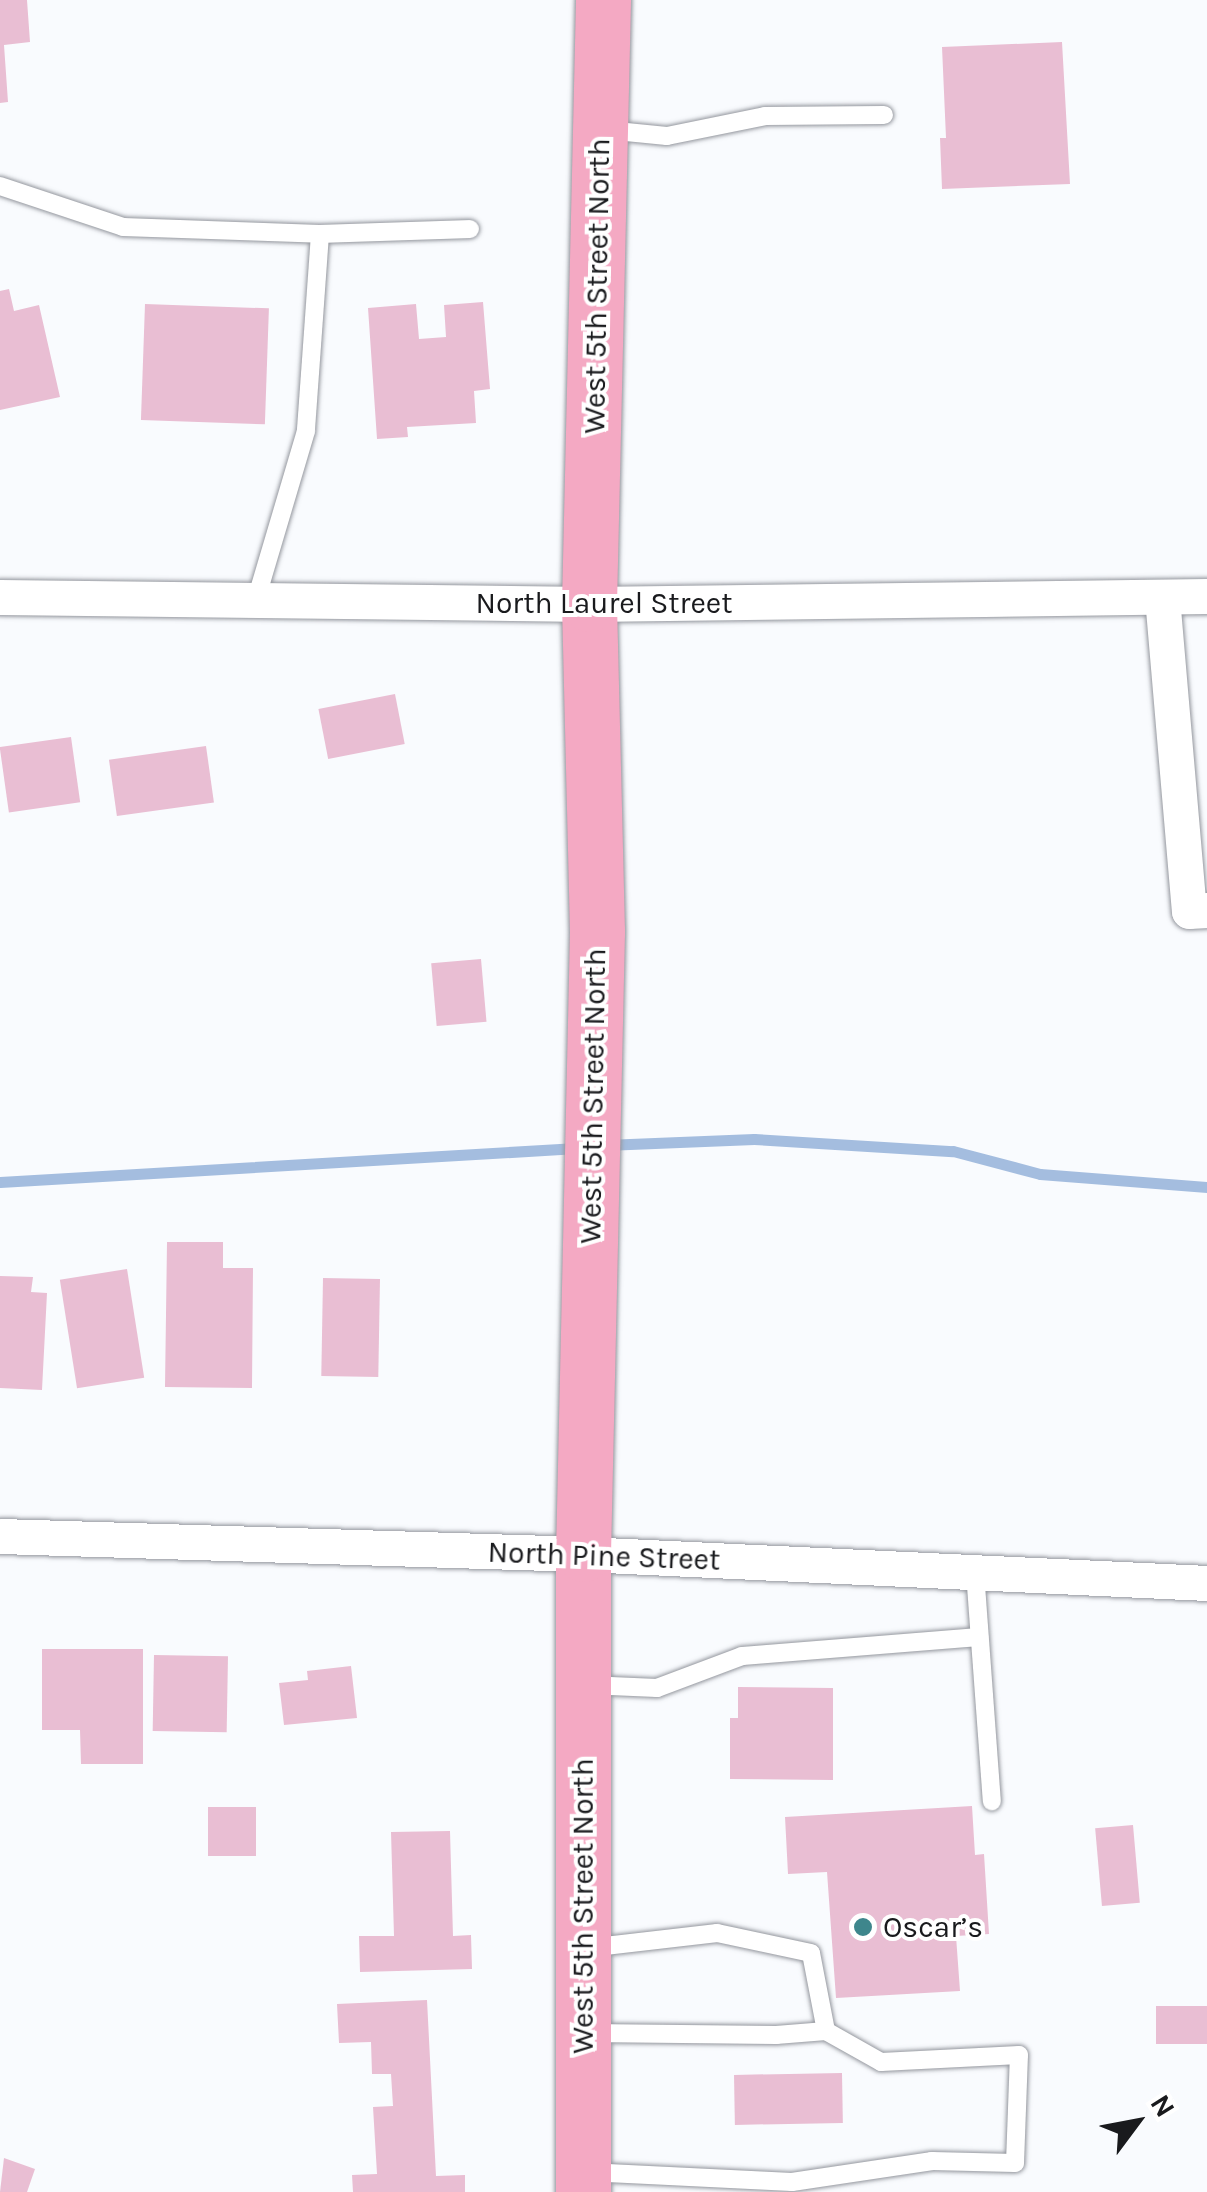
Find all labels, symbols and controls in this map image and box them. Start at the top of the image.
street label: West 5th Street North [576,138,618,434]
street label: North Laurel Street [475,585,733,621]
street label: West 5th Street North [572,948,614,1244]
street label: North Pine Street [487,1534,721,1578]
street label: West 5th Street North [565,1758,601,2054]
place label: Oscar’s [883,1909,983,1945]
marker: Oscar’s [852,1916,874,1938]
north arrow [1087,2072,1187,2172]
text: N [1144,2089,1182,2123]

